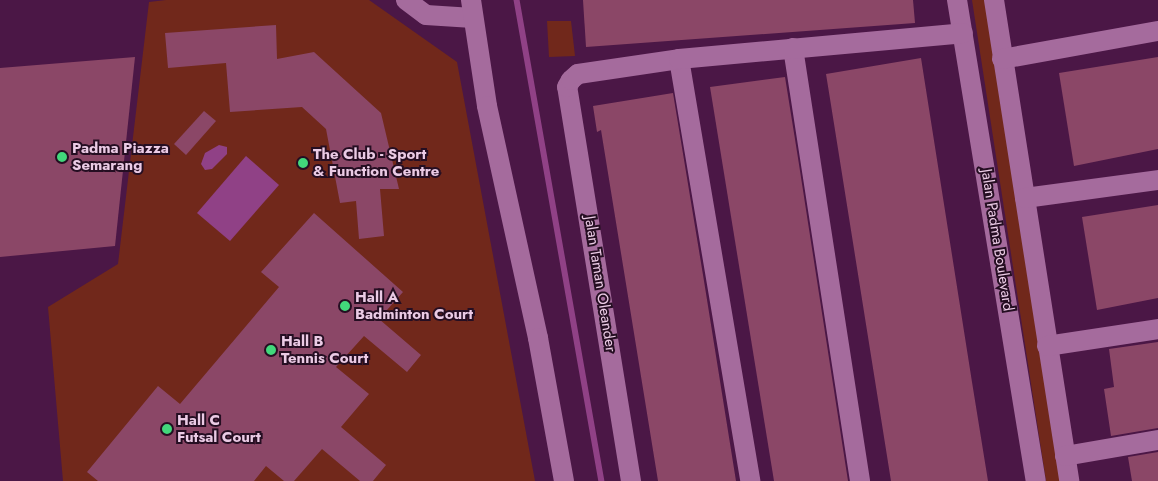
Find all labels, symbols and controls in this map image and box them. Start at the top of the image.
place label: Padma Piazza Semarang [72,139,169,174]
place label: The Club - Sport & Function Centre [313,145,439,180]
marker: Padma Piazza Semarang [56,151,68,163]
marker: The Club - Sport & Function Centre [297,157,309,169]
street label: Jalan Padma Boulevard [977,168,1017,312]
street label: Jalan Taman Oleander [580,215,620,353]
place label: Hall A Badminton Court [355,288,473,323]
marker: Hall A Badminton Court [339,300,351,312]
place label: Hall B Tennis Court [281,332,368,367]
marker: Hall B Tennis Court [265,344,277,356]
place label: Hall C Futsal Court [177,411,261,446]
marker: Hall C Futsal Court [161,423,173,435]

